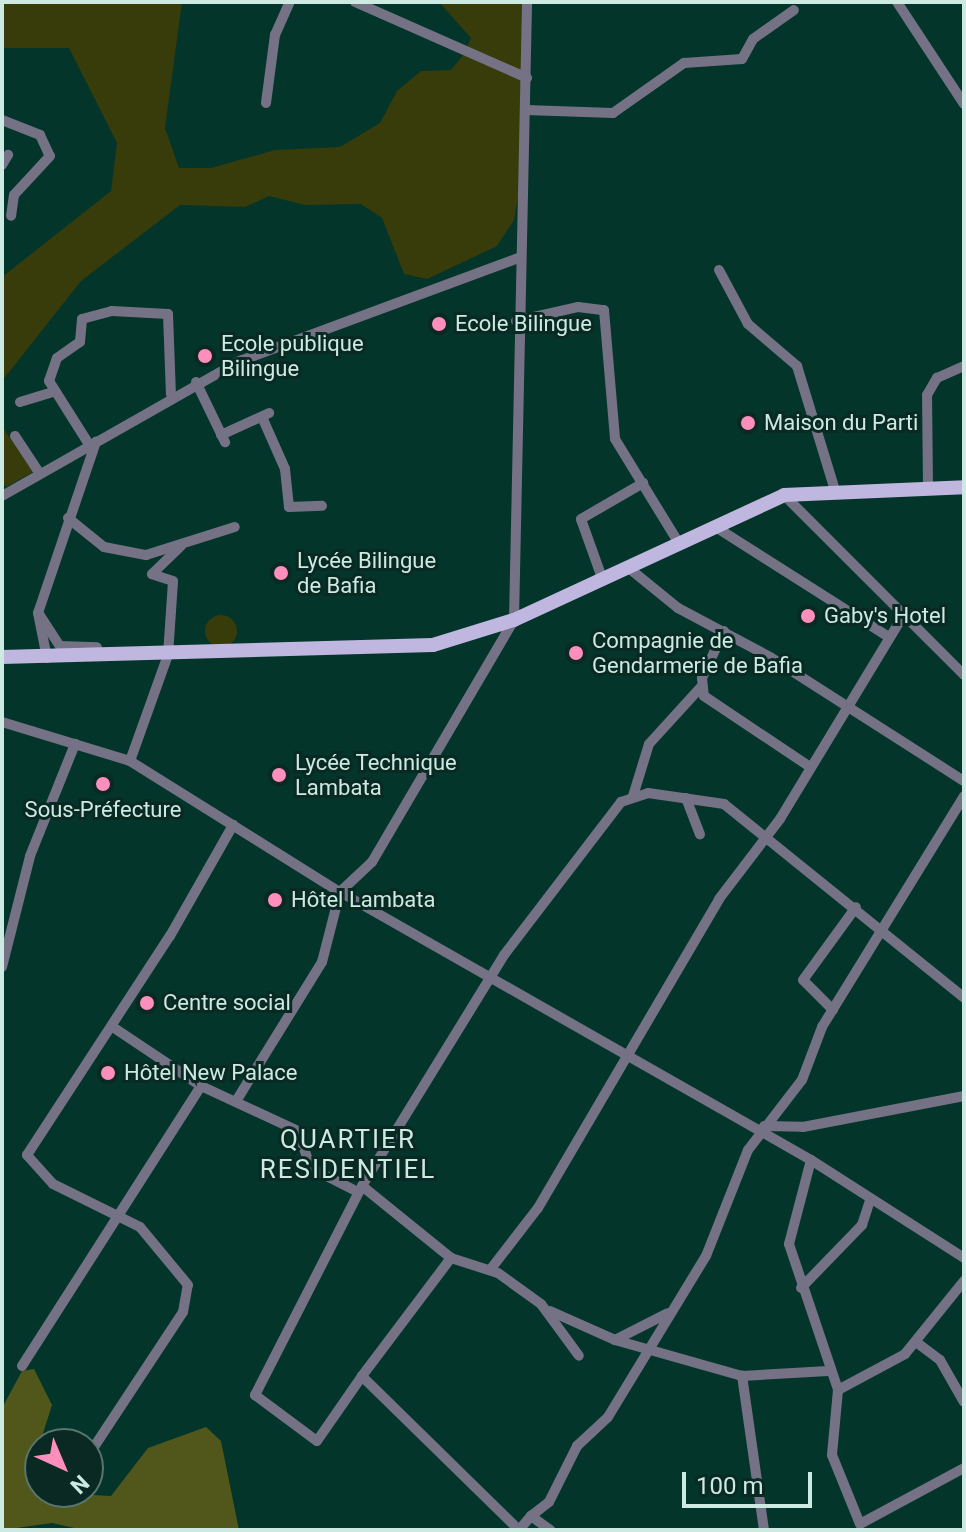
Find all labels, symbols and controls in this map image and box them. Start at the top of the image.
place label: Ecole Bilingue [455,311,592,337]
marker: Ecole Bilingue [430,315,448,333]
place label: Ecole publique Bilingue [221,330,364,382]
marker: Ecole publique Bilingue [196,347,214,365]
place label: Maison du Parti [764,410,918,436]
marker: Maison du Parti [739,414,757,432]
place label: Lycée Bilingue de Bafia [297,547,436,598]
marker: Lycée Bilingue de Bafia [272,564,290,582]
place label: Gaby's Hotel [824,603,946,629]
marker: Gaby's Hotel [799,607,817,625]
place label: Compagnie de Gendarmerie de Bafia [592,627,803,678]
marker: Compagnie de Gendarmerie de Bafia [567,644,585,662]
place label: Lycée Technique Lambata [295,749,457,800]
marker: Lycée Technique Lambata [270,766,288,784]
marker: Sous-Préfecture [94,775,112,793]
place label: Sous-Préfecture [25,797,181,823]
place label: Hôtel Lambata [291,887,436,913]
marker: Hôtel Lambata [266,891,284,909]
place label: Centre social [163,990,291,1016]
marker: Centre social [138,994,156,1012]
place label: Hôtel New Palace [124,1060,297,1086]
marker: Hôtel New Palace [99,1064,117,1082]
district label: QUARTIER RESIDENTIEL [260,1124,436,1186]
north arrow [24,1428,104,1508]
scale bar [686,1456,816,1506]
text: N [65,1470,94,1499]
text: 100 m [696,1472,763,1500]

